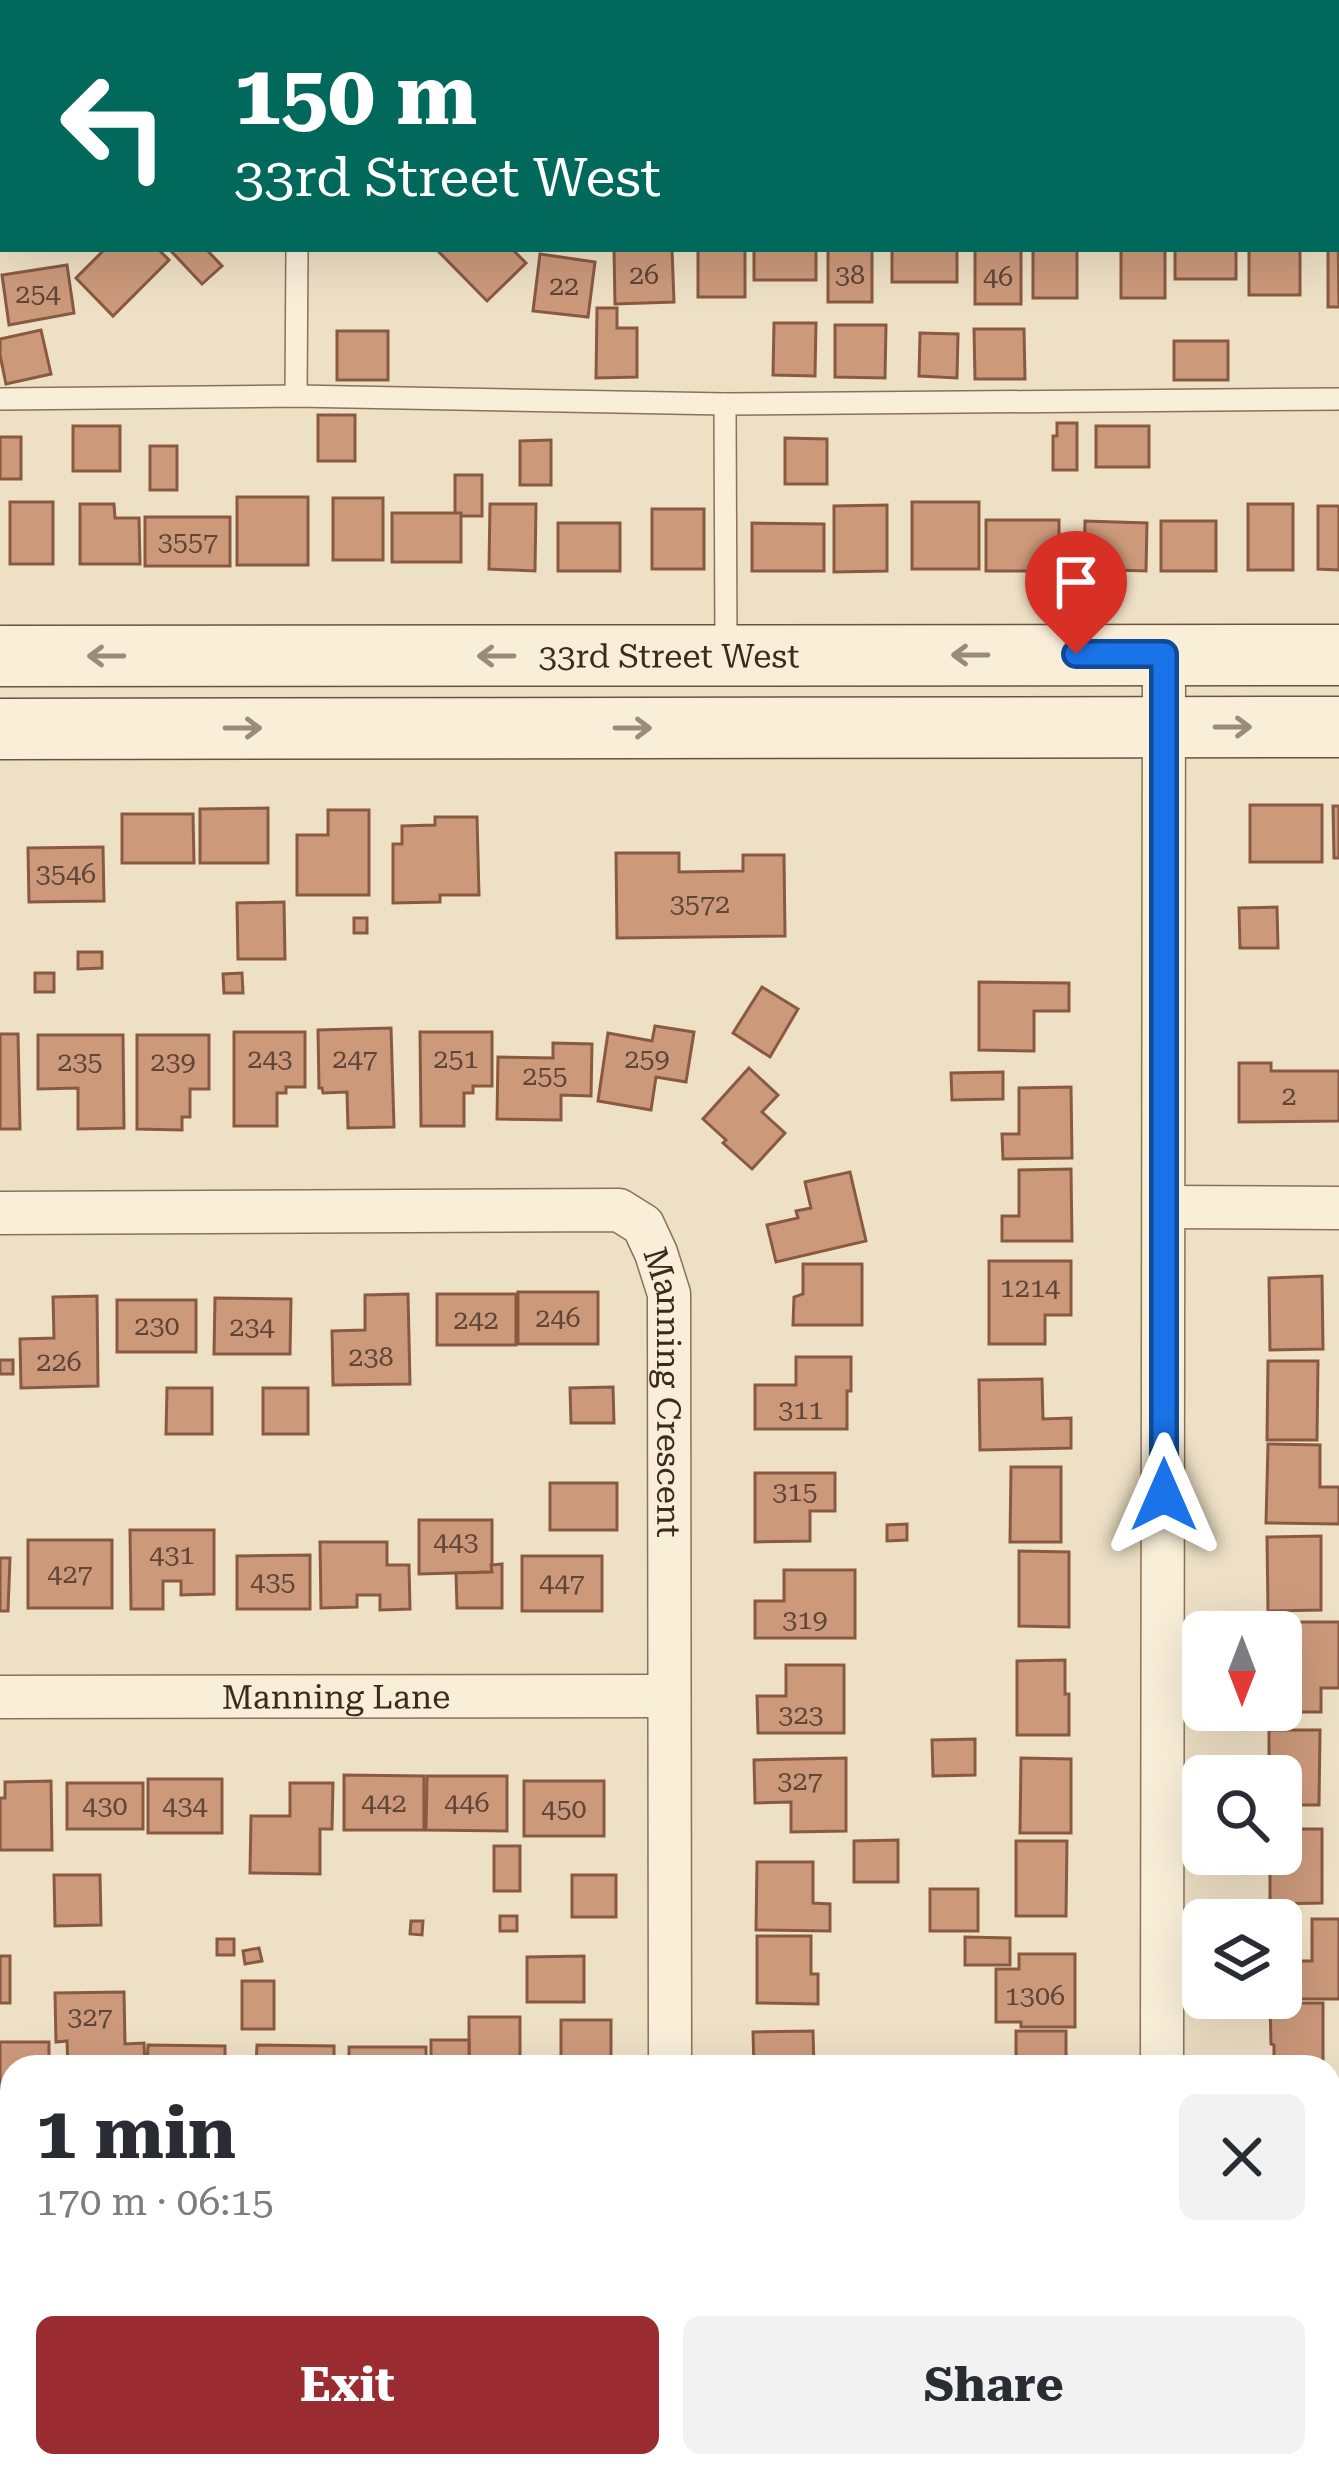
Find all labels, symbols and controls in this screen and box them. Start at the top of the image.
text: 150 m [234,46,477,144]
icon: left [36,48,192,204]
text: 33rd Street West [234,146,661,209]
house number: 26 [629,259,659,291]
house number: 38 [835,259,865,291]
house number: 46 [983,261,1013,293]
house number: 22 [549,270,579,302]
house number: 254 [15,278,61,310]
house number: 3557 [158,526,218,558]
pin [1025,531,1127,654]
icon: arrive [1043,549,1109,615]
street label: 33rd Street West [538,636,800,676]
one-way arrow [951,644,990,666]
one-way arrow [87,645,126,667]
one-way arrow [477,645,516,667]
one-way arrow [1213,716,1252,738]
one-way arrow [223,717,262,739]
one-way arrow [613,717,652,739]
house number: 3546 [36,858,96,890]
house number: 3572 [670,888,730,920]
house number: 243 [247,1043,293,1075]
house number: 247 [332,1043,378,1075]
house number: 251 [433,1043,479,1075]
house number: 259 [624,1043,670,1075]
house number: 235 [57,1046,103,1078]
house number: 239 [150,1046,196,1078]
house number: 255 [522,1060,568,1092]
house number: 2 [1281,1080,1297,1112]
street label: Manning Crescent [635,1243,688,1538]
house number: 1214 [1000,1272,1060,1304]
house number: 246 [535,1302,581,1334]
house number: 242 [453,1304,499,1336]
house number: 230 [134,1310,180,1342]
house number: 234 [229,1311,275,1343]
house number: 238 [348,1341,394,1373]
house number: 226 [36,1346,82,1378]
house number: 311 [778,1394,824,1426]
position arrow [1101,1432,1227,1558]
house number: 315 [772,1476,818,1508]
house number: 443 [433,1526,479,1558]
house number: 431 [149,1539,195,1571]
house number: 427 [47,1558,93,1590]
house number: 435 [250,1566,296,1598]
house number: 447 [539,1567,585,1599]
house number: 319 [782,1604,828,1636]
north arrow [1182,1611,1302,1731]
map controls [1182,1611,1302,2019]
street label: Manning Lane [222,1677,450,1717]
house number: 323 [778,1699,824,1731]
button: search [1182,1755,1302,1875]
house number: 327 [777,1765,823,1797]
house number: 442 [361,1787,407,1819]
house number: 446 [444,1787,490,1819]
house number: 430 [82,1790,128,1822]
house number: 434 [162,1790,208,1822]
house number: 450 [541,1793,587,1825]
button: layers [1182,1899,1302,2019]
house number: 1306 [1005,1980,1065,2012]
house number: 327 [67,2001,113,2033]
text: 1 min [36,2091,236,2176]
button: close [1179,2094,1305,2220]
text: 170 m · 06:15 [36,2179,274,2225]
button: Exit [36,2316,659,2454]
button: Share [683,2316,1305,2454]

